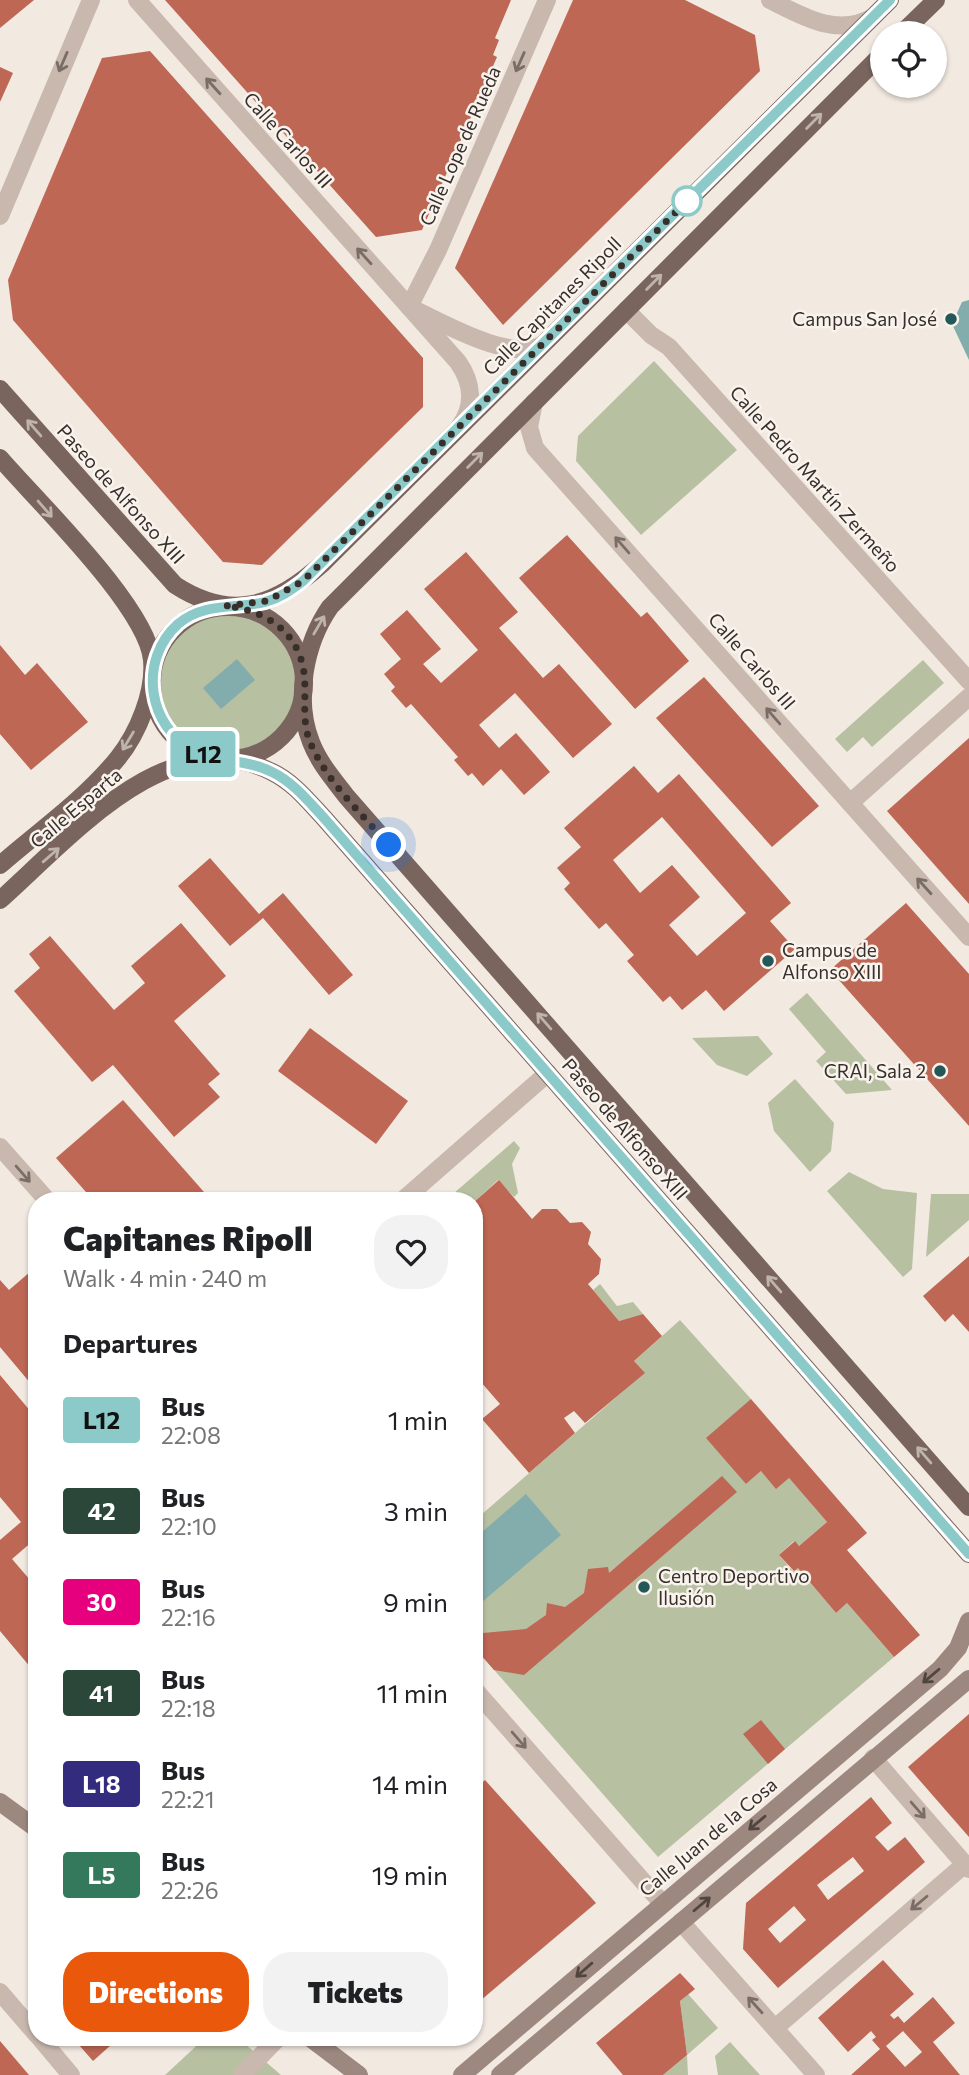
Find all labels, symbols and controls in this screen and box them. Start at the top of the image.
map controls [870,21,947,98]
button: locate [870,21,947,98]
one-way arrow [56,51,69,73]
one-way arrow [513,51,526,73]
street label: Calle Lope de Rueda [414,62,505,229]
one-way arrow [205,77,221,95]
street label: Calle Carlos III [239,87,337,192]
one-way arrow [806,113,823,130]
unlabelled marker [672,186,702,216]
street label: Calle Capitanes Ripoll [478,232,626,380]
one-way arrow [355,248,372,265]
one-way arrow [645,274,662,291]
place label: Campus San José [792,307,937,330]
marker: Campus San José [943,311,959,327]
street label: Calle Pedro Martín Zermeño [726,381,905,577]
one-way arrow [26,419,42,437]
street label: Paseo de Alfonso XIII [53,419,190,568]
one-way arrow [467,452,484,469]
one-way arrow [37,500,53,518]
one-way arrow [614,537,630,555]
street label: Calle Carlos III [704,607,801,714]
one-way arrow [312,615,326,635]
one-way arrow [765,707,781,725]
one-way arrow [121,731,135,751]
line badge: L12 [163,731,243,777]
text: L12 [184,739,222,768]
street label: Calle Esparta [25,763,126,853]
your location [371,827,406,862]
one-way arrow [42,847,60,863]
one-way arrow [916,877,932,895]
place label: Campus de Alfonso XIII [782,938,882,983]
marker: Campus de Alfonso XIII [760,953,776,969]
one-way arrow [536,1012,552,1030]
street label: Paseo de Alfonso XIII [558,1053,693,1204]
place label: CRAI, Sala 2 [824,1059,926,1082]
marker: CRAI, Sala 2 [932,1063,948,1079]
one-way arrow [15,1165,31,1183]
button: heart [374,1215,448,1289]
text: Capitanes Ripoll [63,1217,313,1258]
text: Walk · 4 min · 240 m [63,1264,267,1292]
one-way arrow [766,1275,782,1293]
text: Departures [63,1327,198,1358]
text: Bus [161,1390,205,1421]
text: 1 min [388,1404,448,1435]
text: L12 [83,1405,120,1434]
text: 22:08 [161,1421,221,1449]
one-way arrow [916,1446,932,1464]
text: Bus [161,1481,205,1512]
text: 3 min [384,1495,448,1526]
text: 42 [87,1496,116,1525]
text: 22:10 [161,1512,217,1540]
place label: Centro Deportivo Ilusión [658,1564,810,1609]
text: Bus [161,1572,205,1603]
marker: Centro Deportivo Ilusión [636,1579,652,1595]
text: 9 min [383,1586,448,1617]
text: 30 [87,1587,116,1616]
text: 22:16 [161,1603,216,1631]
text: Bus [161,1663,205,1694]
one-way arrow [923,1668,941,1684]
text: 11 min [377,1677,448,1708]
text: 41 [89,1678,114,1707]
text: 22:18 [161,1694,216,1722]
one-way arrow [511,1731,527,1749]
text: Bus [161,1754,205,1785]
text: 14 min [372,1768,448,1799]
text: L18 [82,1769,121,1798]
street label: Calle Juan de la Cosa [634,1772,781,1901]
text: 22:21 [161,1785,215,1813]
one-way arrow [910,1801,926,1819]
one-way arrow [749,1815,767,1831]
text: Bus [161,1845,205,1876]
text: 19 min [372,1859,448,1890]
text: L5 [88,1860,115,1889]
text: 22:26 [161,1876,219,1904]
one-way arrow [911,1895,929,1911]
one-way arrow [693,1896,711,1912]
button: Directions [63,1952,249,2032]
button: Tickets [263,1952,448,2032]
one-way arrow [575,1962,593,1978]
one-way arrow [747,1997,763,2015]

